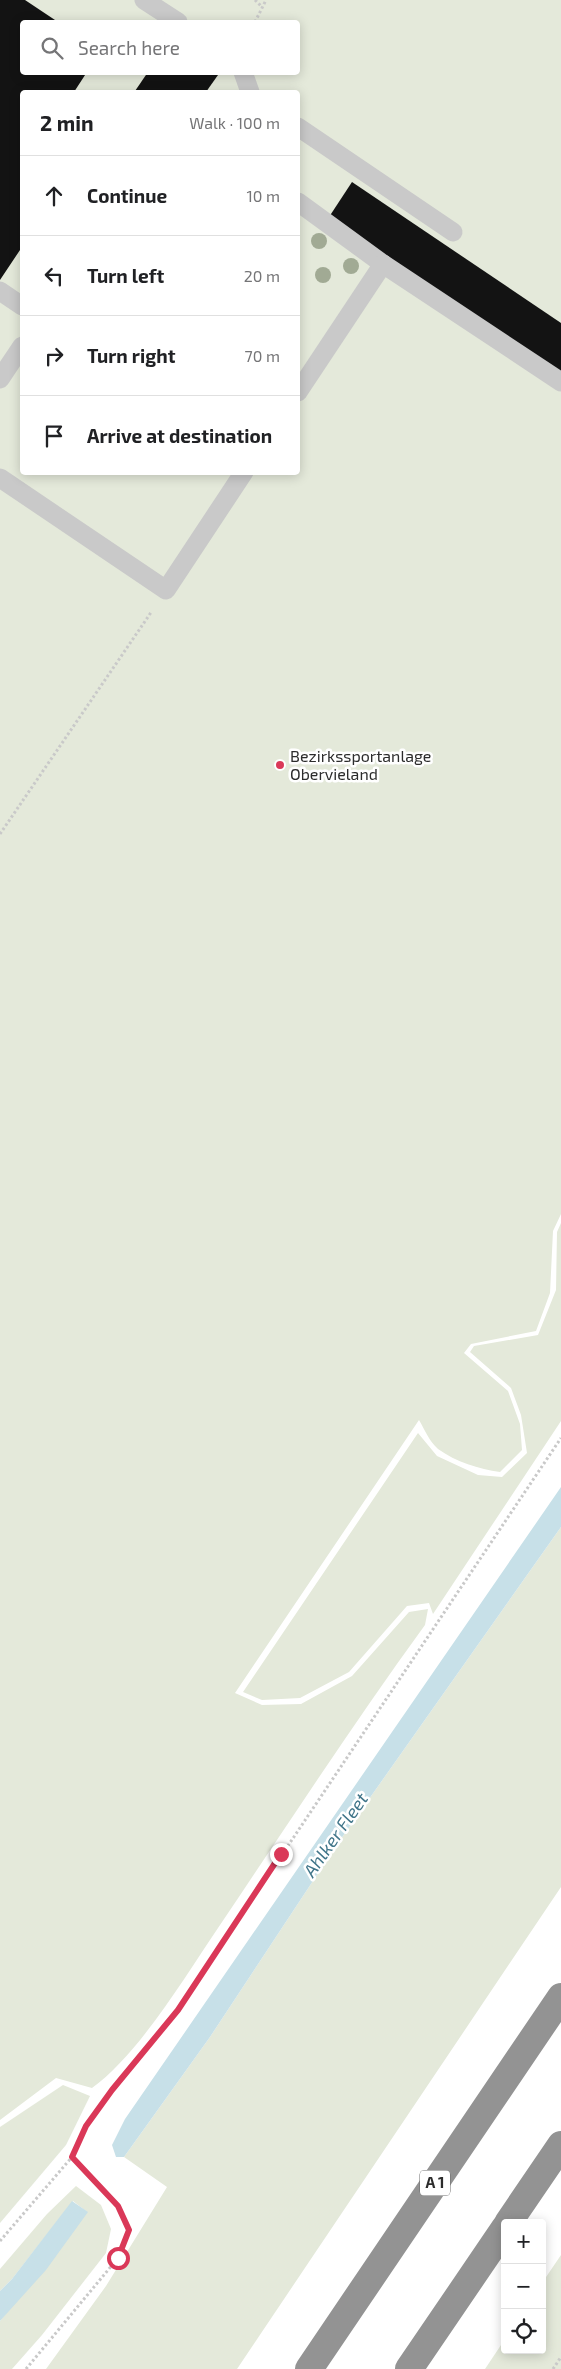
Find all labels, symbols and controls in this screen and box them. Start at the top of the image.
search box [20,20,300,75]
icon: search [38,34,66,62]
text: Search here [78,36,180,59]
text: 2 min [40,110,94,135]
text: Walk · 100 m [189,113,280,132]
icon: ahead [40,182,68,210]
text: Continue [87,184,167,207]
text: 10 m [246,186,280,205]
icon: left [40,262,68,290]
text: Turn left [87,264,164,287]
text: 20 m [244,266,280,285]
icon: right [40,342,68,370]
text: Turn right [87,344,175,367]
text: 70 m [245,346,280,365]
icon: arrive [40,422,68,450]
text: Arrive at destination [87,424,272,447]
place label: Bezirkssportanlage Obervieland [290,746,431,783]
marker: Bezirkssportanlage Obervieland [274,759,286,771]
water label: Ahlker Fleet [298,1788,372,1882]
route end [270,1843,293,1866]
road number: A 1 [420,2170,450,2196]
map controls [501,2219,546,2354]
button: + [501,2219,546,2264]
route start [107,2247,130,2270]
button: − [501,2264,546,2309]
button: locate [501,2309,546,2354]

